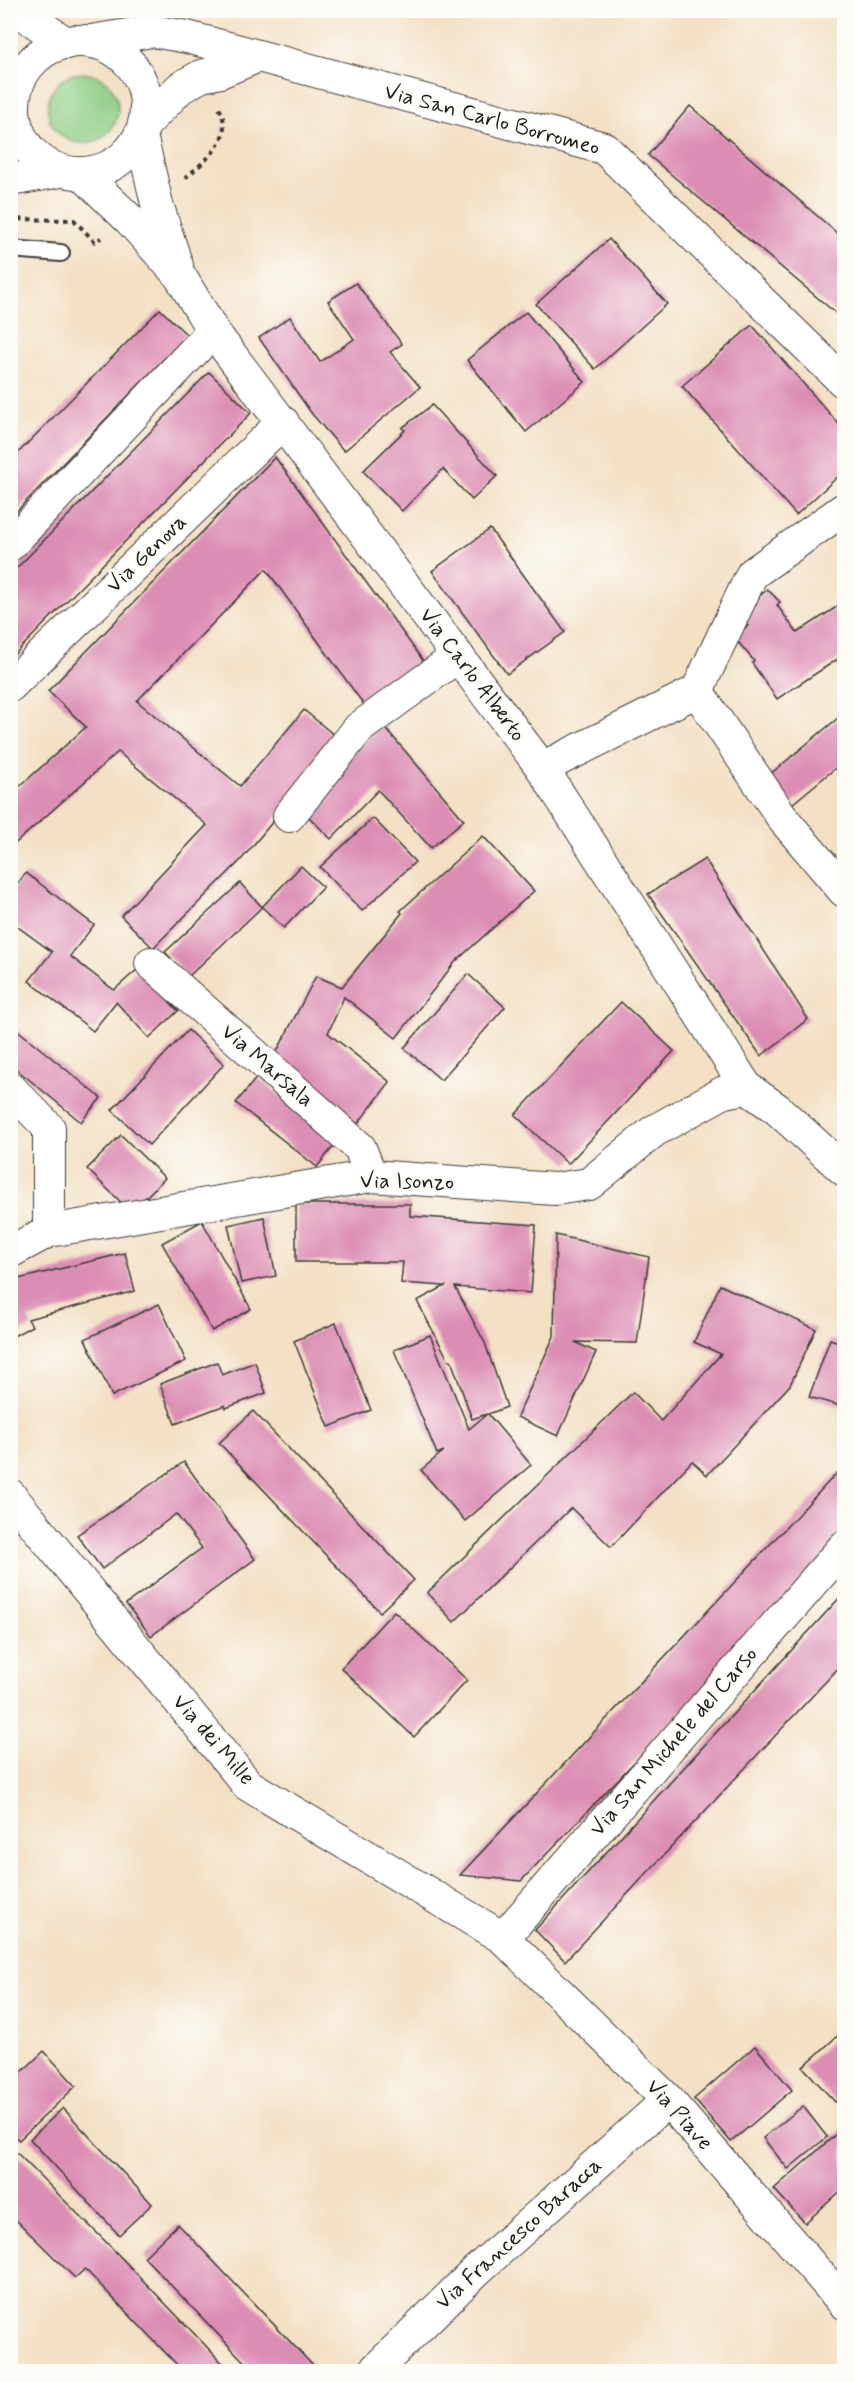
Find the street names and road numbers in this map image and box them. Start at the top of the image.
street label: Via San Carlo Borromeo [381,78,603,162]
street label: Via Genova [101,509,193,599]
street label: Via Carlo Alberto [413,602,531,748]
street label: Via Marsala [215,1018,319,1114]
street label: Via Isonzo [360,1167,454,1197]
street label: Via San Michele del Carso [584,1641,764,1843]
street label: Via dei Mille [166,1689,260,1791]
street label: Via Piave [639,2073,719,2157]
street label: Via Francesco Baracca [430,2152,608,2316]

